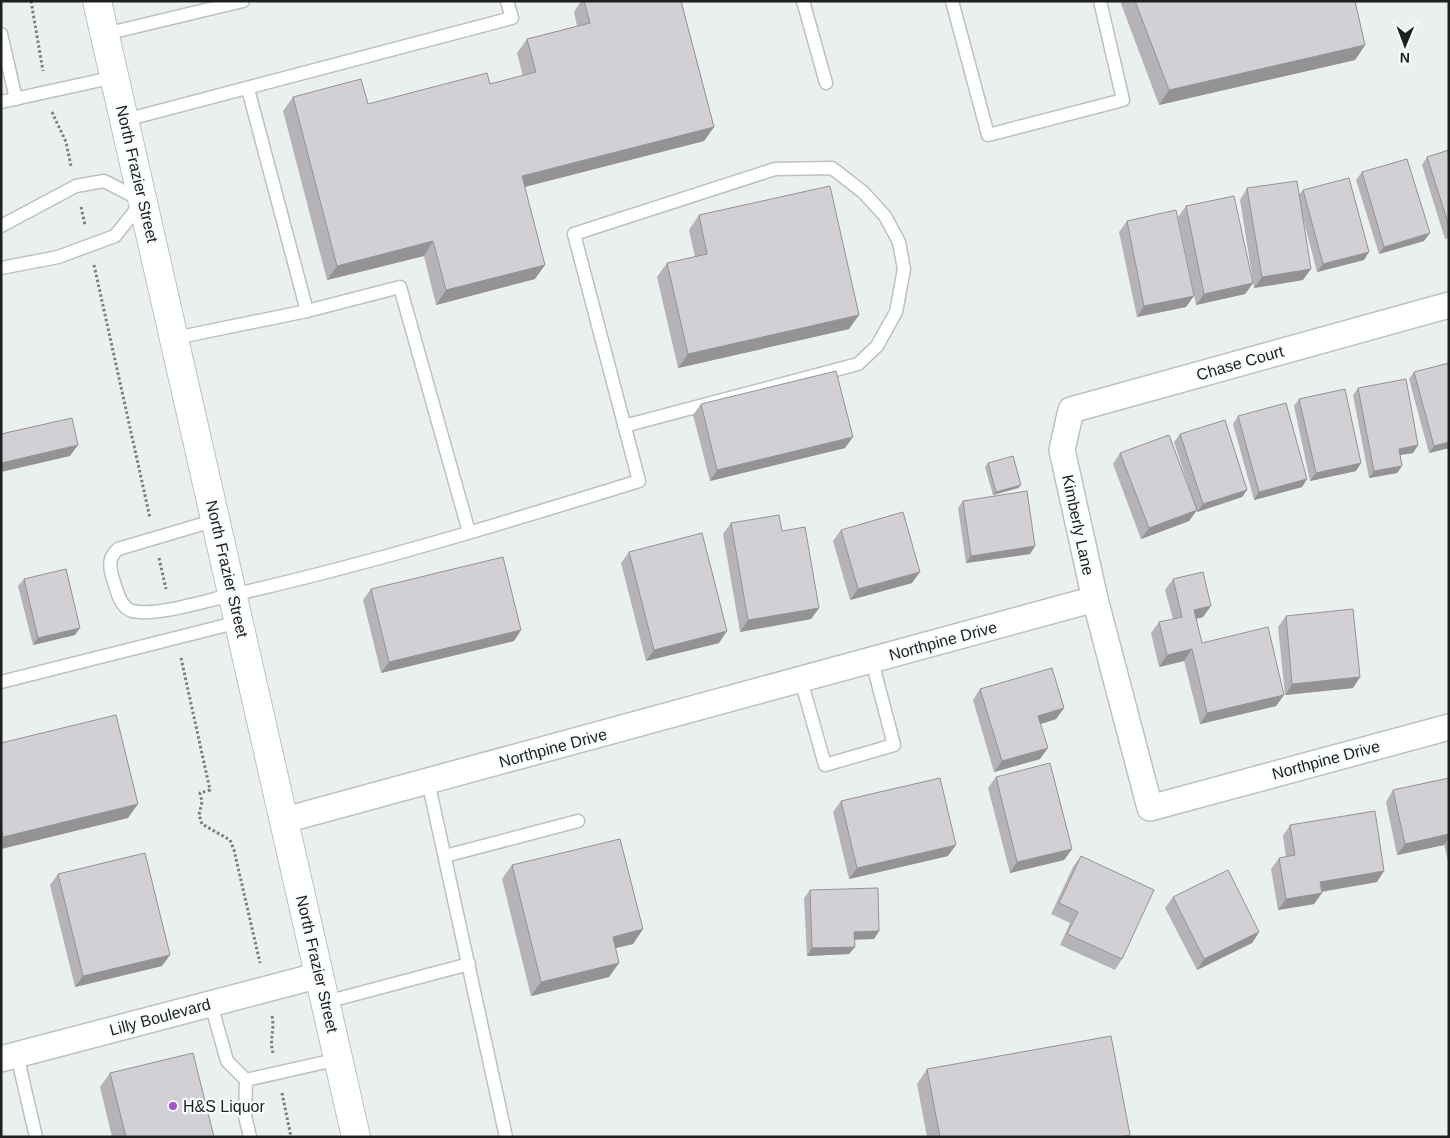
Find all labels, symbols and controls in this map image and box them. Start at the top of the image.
north arrow [1380,20,1430,70]
text: N [1400,50,1410,66]
street label: North Frazier Street [113,104,161,245]
street label: Chase Court [1194,342,1286,384]
street label: Kimberly Lane [1059,473,1097,577]
street label: North Frazier Street [203,499,251,640]
street label: Northpine Drive [887,618,999,664]
street label: Northpine Drive [497,725,609,771]
street label: Northpine Drive [1270,737,1382,783]
street label: North Frazier Street [293,894,341,1035]
street label: Lilly Boulevard [108,995,212,1039]
place label: H&S Liquor [183,1098,265,1115]
marker: H&S Liquor [167,1100,179,1112]

